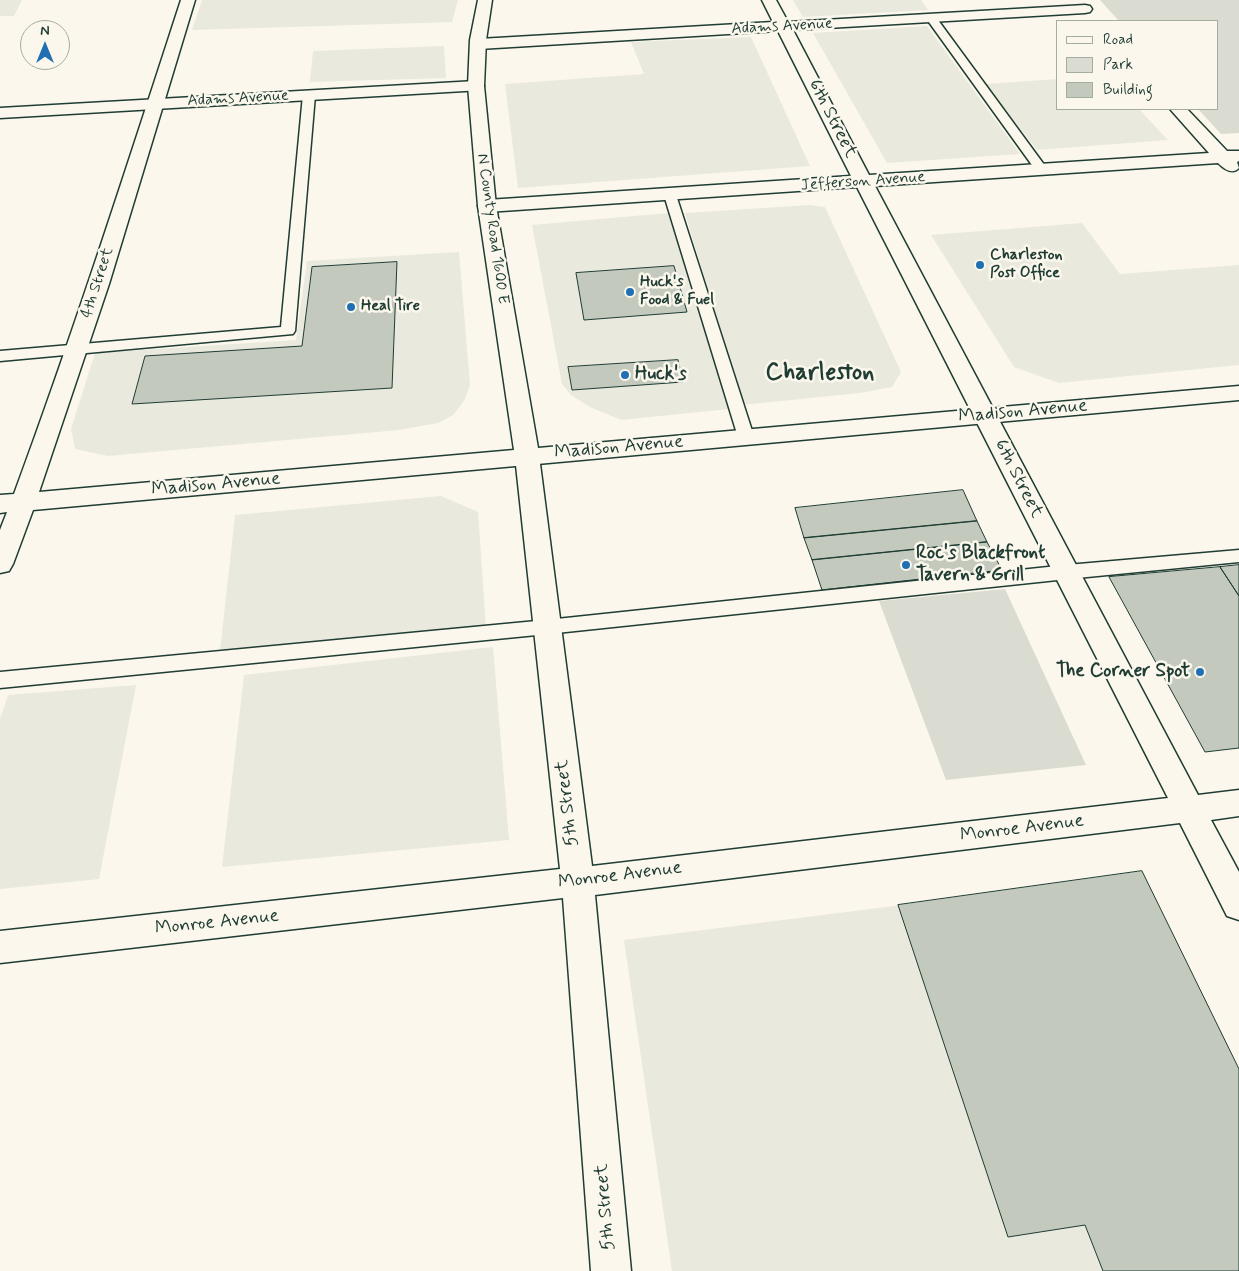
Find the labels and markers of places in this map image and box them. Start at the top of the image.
place label: Charleston Post Office [990,246,1063,284]
marker: Charleston Post Office [974,259,986,271]
place label: Huck's Food & Fuel [640,273,714,311]
marker: Huck's Food & Fuel [624,286,636,298]
place label: Heal Tire [361,297,420,317]
marker: Heal Tire [345,301,357,313]
place label: Huck's [635,364,687,386]
marker: Huck's [619,369,631,381]
place label: Roc's Blackfront Tavern & Grill [916,543,1045,587]
marker: Roc's Blackfront Tavern & Grill [900,559,912,571]
place label: The Corner Spot [1056,661,1190,683]
marker: The Corner Spot [1194,666,1206,678]

